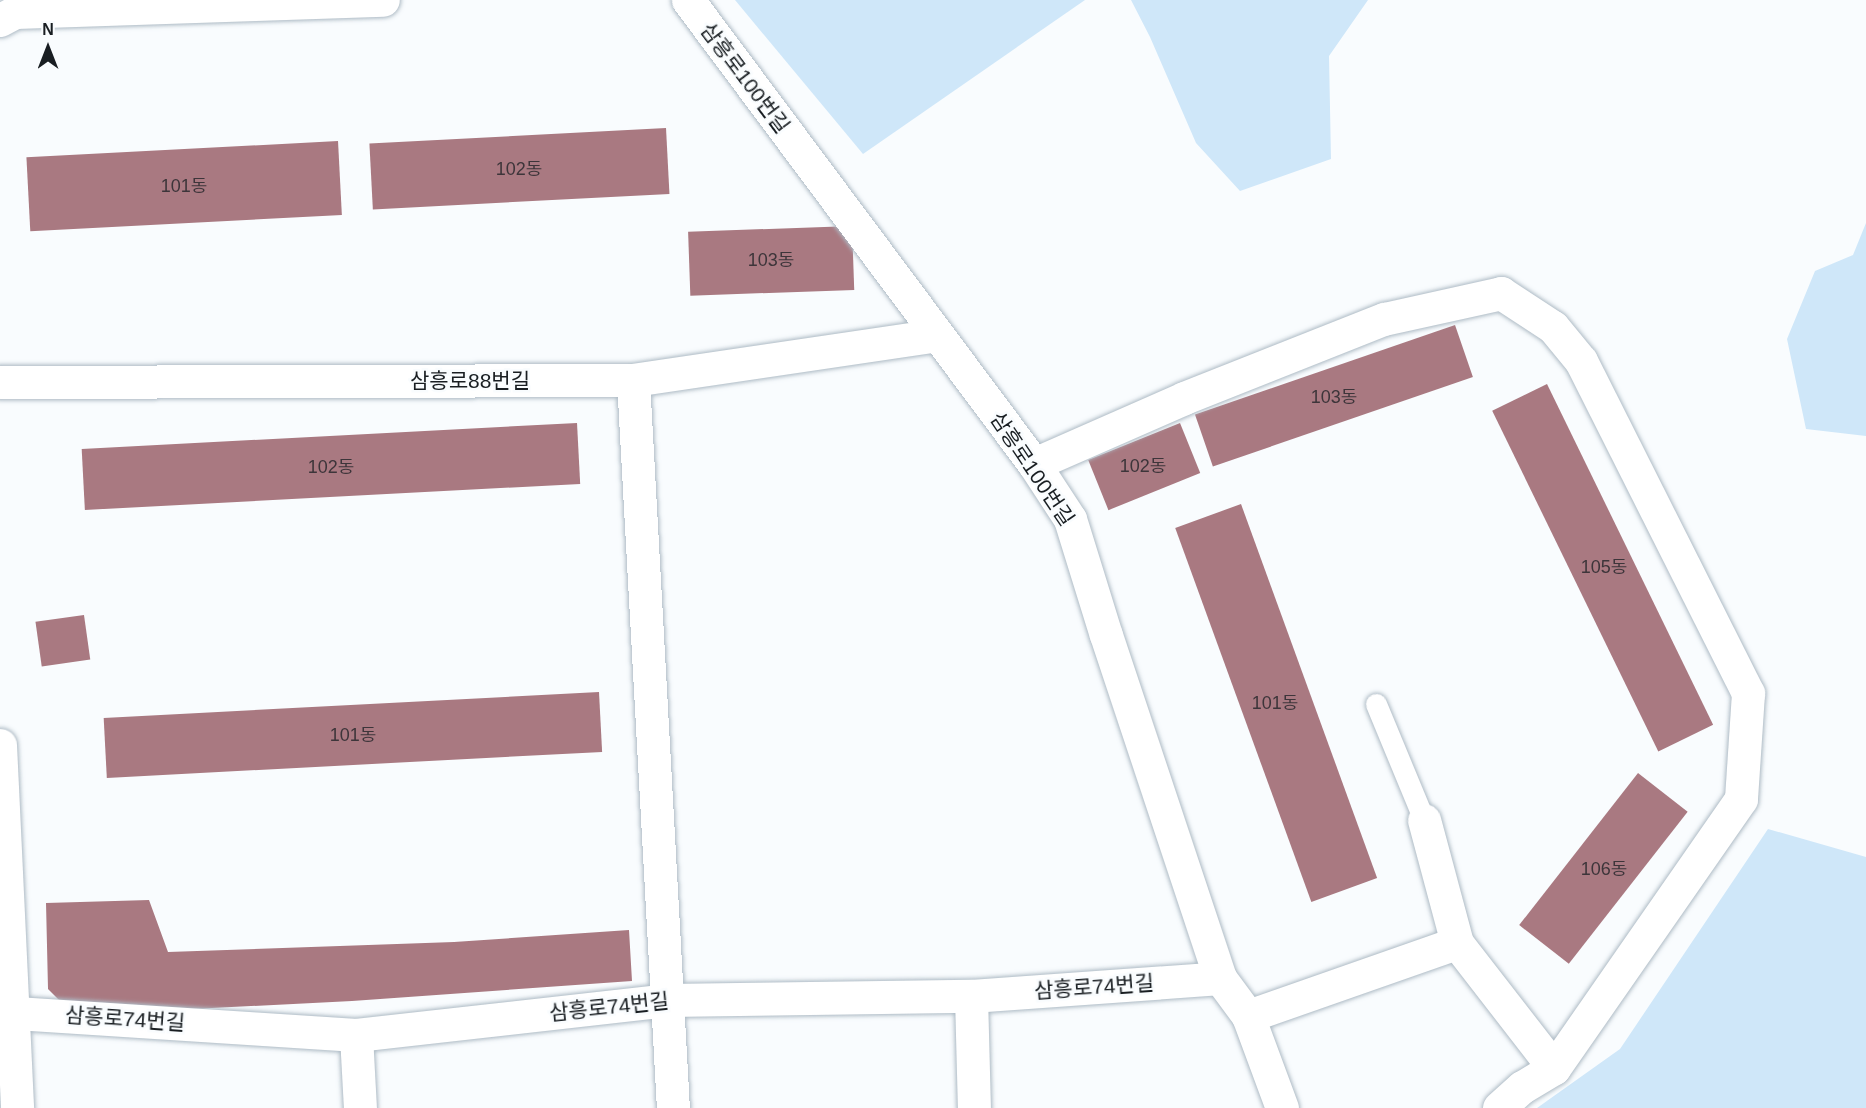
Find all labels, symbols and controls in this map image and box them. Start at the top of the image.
north arrow [18,18,78,78]
street label: 삼흥로100번길 [695,18,795,138]
text: N [42,21,54,38]
house number: 102동 [496,158,542,180]
house number: 101동 [161,175,207,197]
house number: 103동 [748,249,794,271]
street label: 삼흥로88번길 [410,368,530,394]
house number: 103동 [1311,386,1357,408]
street label: 삼흥로100번길 [985,407,1079,531]
house number: 102동 [1120,455,1166,477]
house number: 102동 [308,456,354,478]
house number: 105동 [1581,556,1627,578]
house number: 101동 [1252,692,1298,714]
house number: 101동 [330,724,376,746]
house number: 106동 [1581,858,1627,880]
street label: 삼흥로74번길 [1033,970,1155,1004]
street label: 삼흥로74번길 [548,988,670,1026]
street label: 삼흥로74번길 [64,1002,186,1036]

